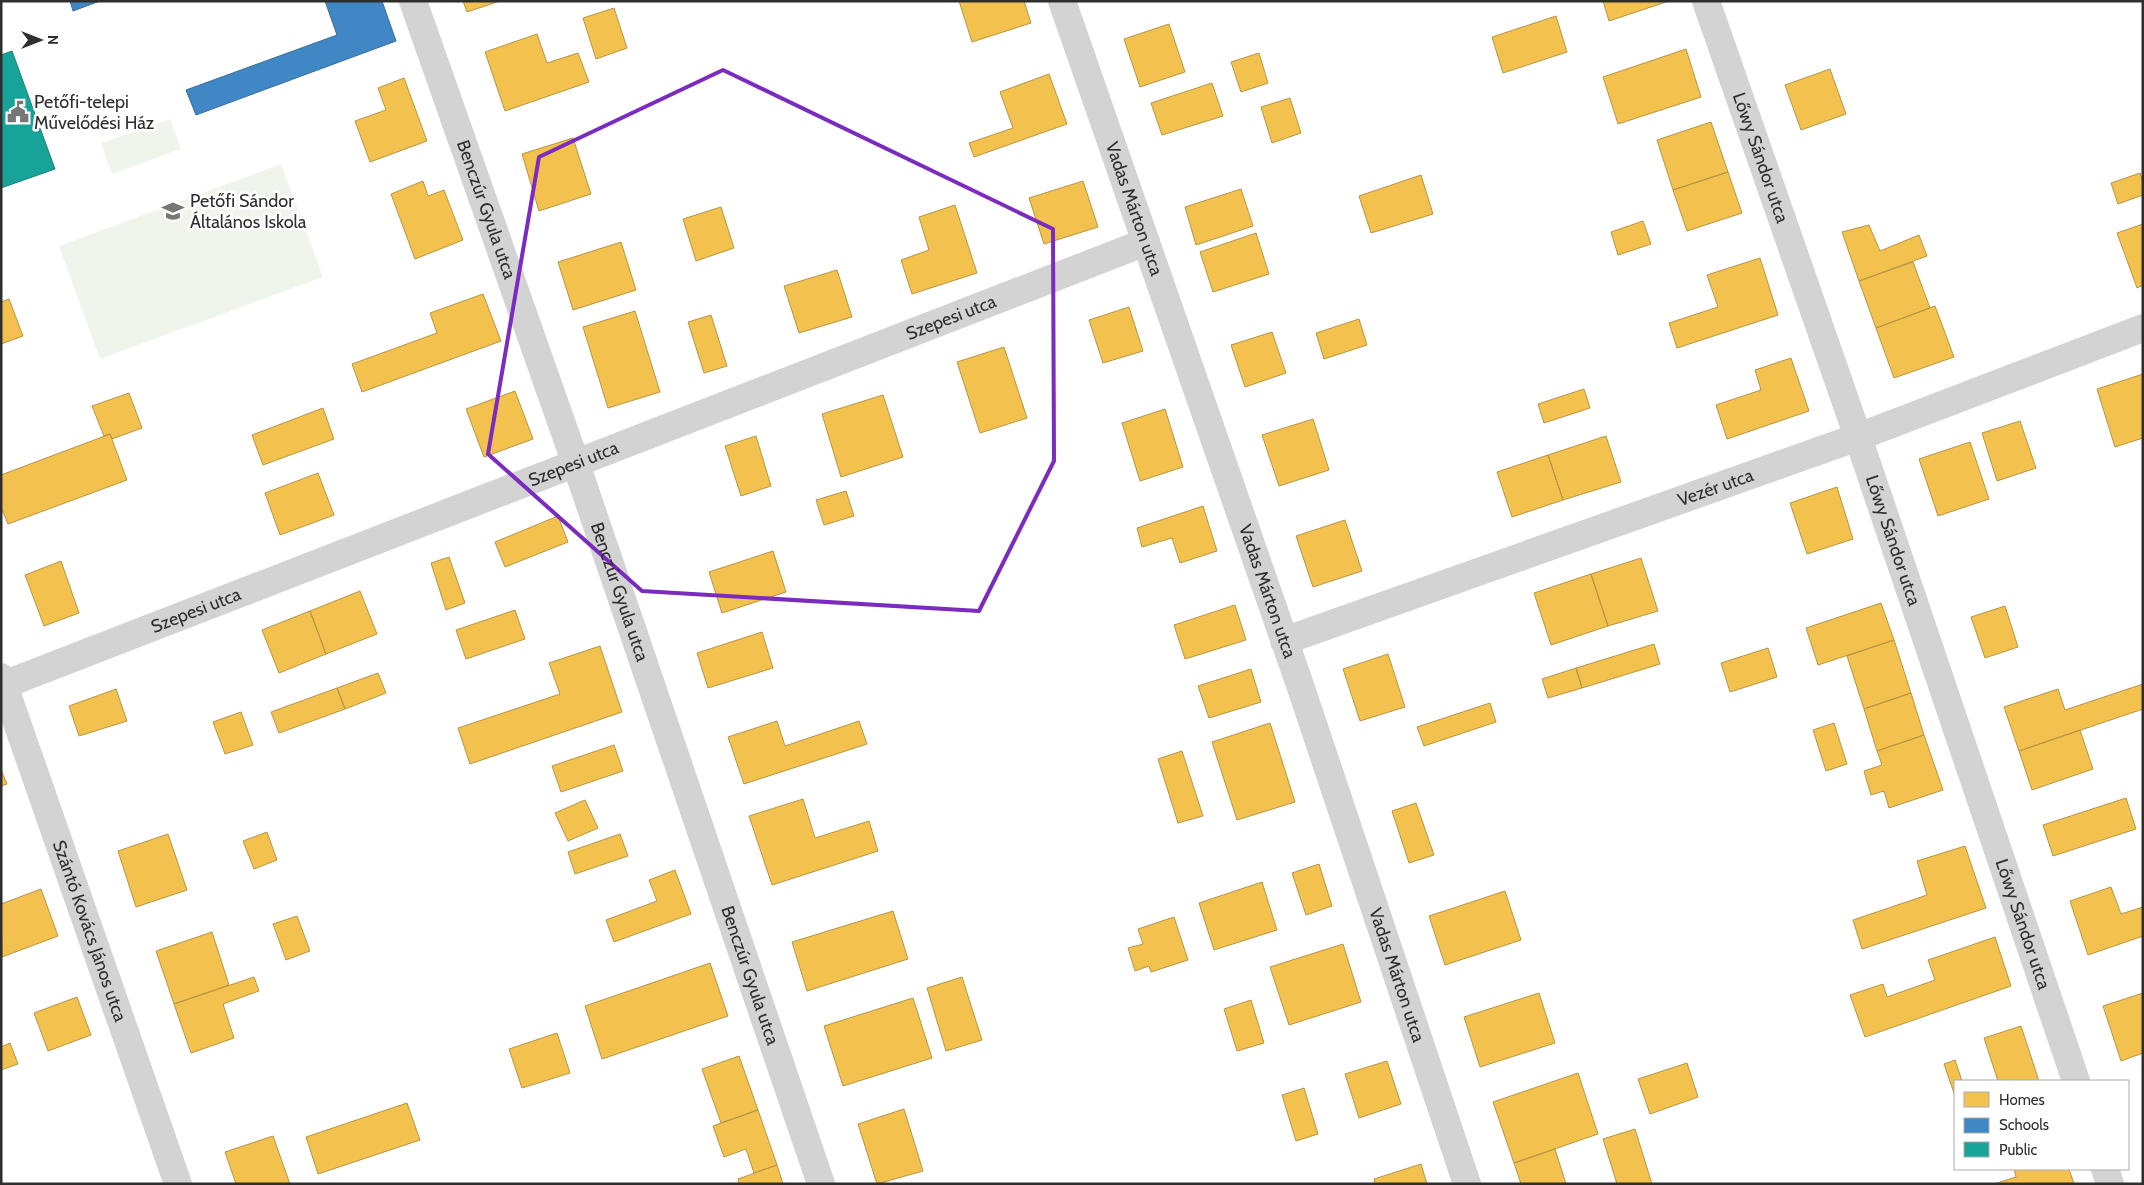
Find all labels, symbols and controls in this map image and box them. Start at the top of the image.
north arrow [15,15,65,65]
text: N [44,35,62,45]
street label: Lőwy Sándor utca [1728,90,1794,226]
place label: Petőfi-telepi Művelődési Ház [34,91,155,134]
public building icon: Petőfi-telepi Művelődési Ház [5,99,31,125]
street label: Benczúr Gyula utca [452,137,521,282]
street label: Vadas Márton utca [1101,139,1168,279]
place label: Petőfi Sándor Általános Iskola [190,190,307,233]
school or university icon: Petőfi Sándor Általános Iskola [160,198,186,224]
street label: Szepesi utca [903,290,1000,345]
street label: Szepesi utca [525,437,622,491]
street label: Vezér utca [1675,464,1757,511]
street label: Lőwy Sándor utca [1861,472,1925,609]
street label: Benczúr Gyula utca [586,520,654,665]
street label: Vadas Márton utca [1234,521,1301,661]
street label: Szepesi utca [148,583,244,638]
street label: Szántó Kovács János utca [48,837,132,1025]
street label: Lőwy Sándor utca [1991,856,2055,993]
street label: Benczúr Gyula utca [716,903,784,1048]
street label: Vadas Márton utca [1364,905,1430,1045]
legend [1954,1080,2129,1170]
text: Homes [1999,1091,2045,1109]
text: Schools [1999,1116,2049,1134]
text: Public [1999,1141,2037,1159]

